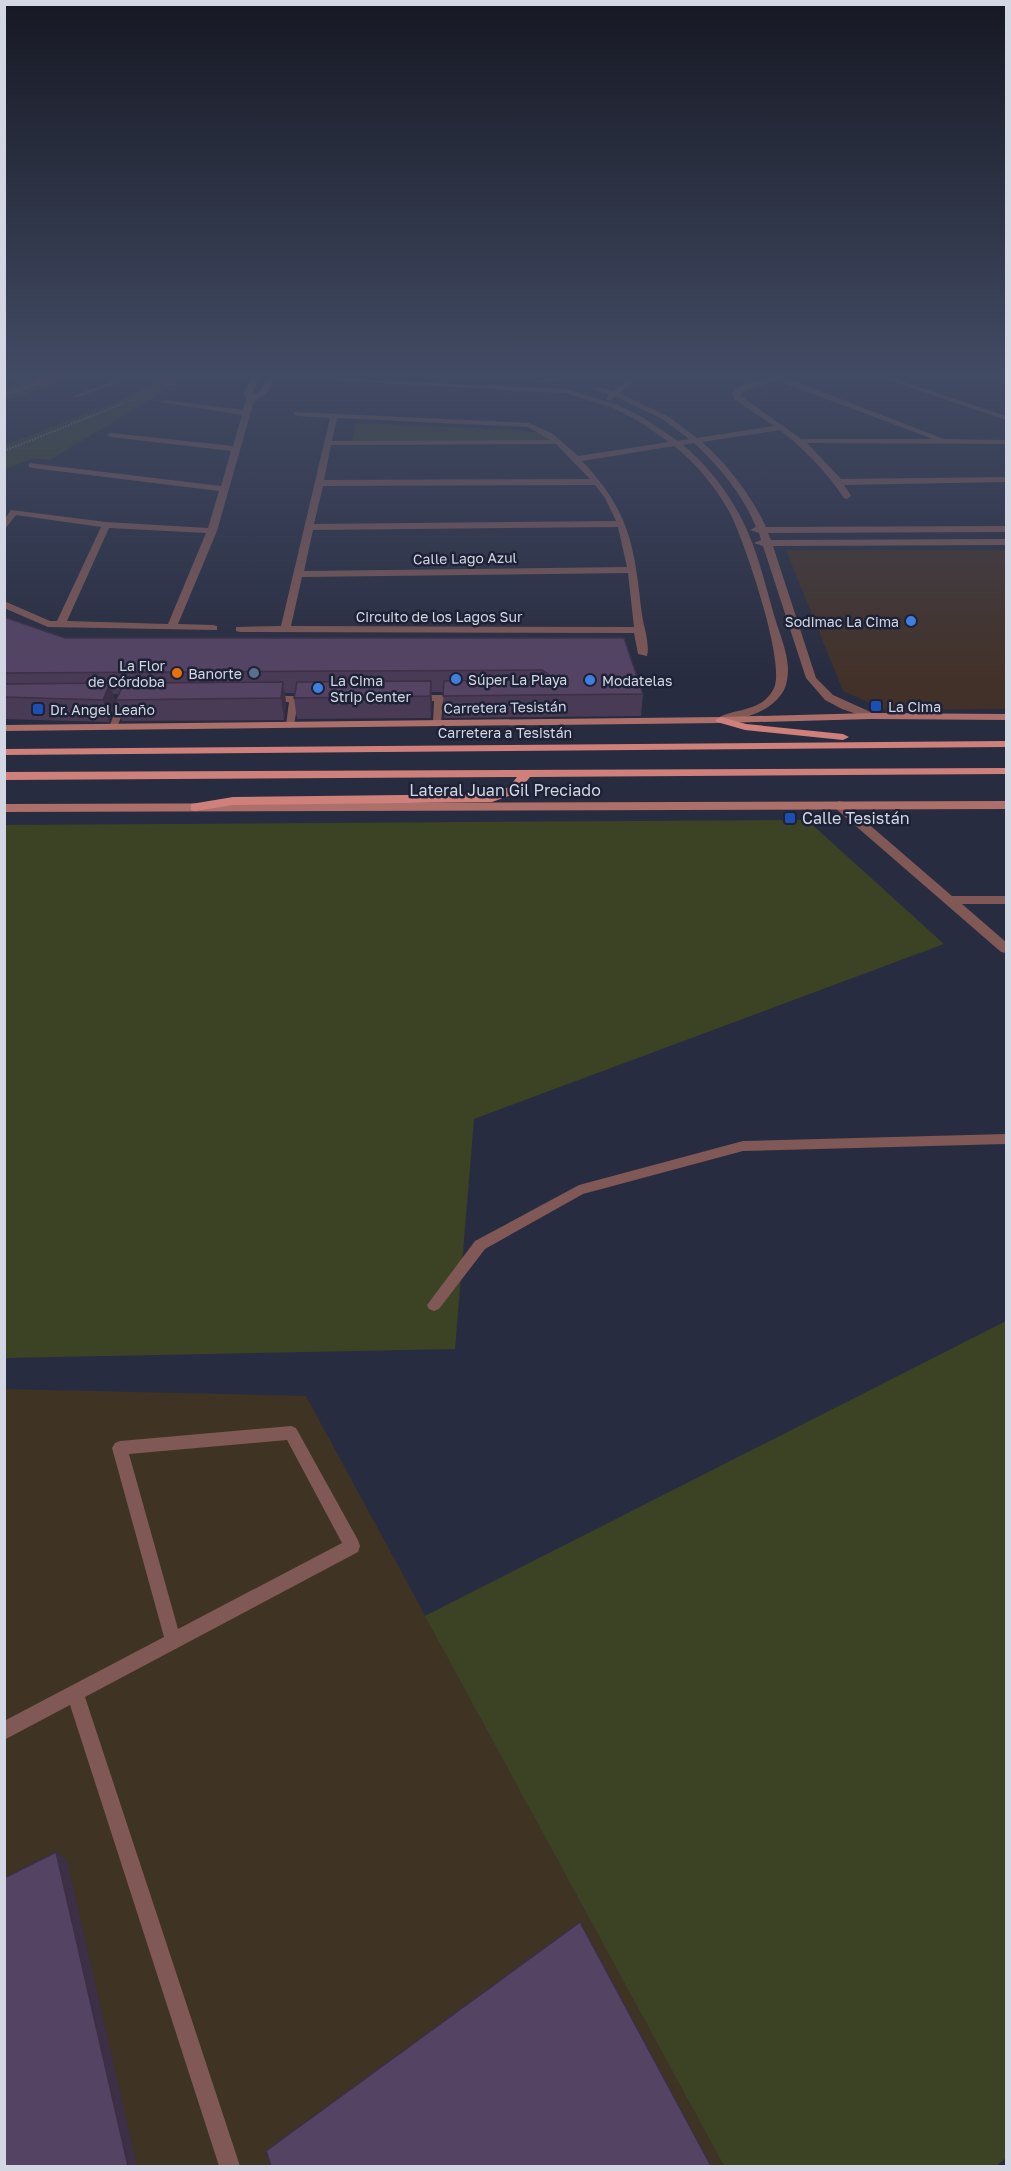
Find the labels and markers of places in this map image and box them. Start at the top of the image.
place label: Sodimac La Cima [785,613,899,630]
marker: Sodimac La Cima [904,614,918,628]
place label: La Flor de Córdoba [88,657,166,690]
place label: Banorte [188,665,242,682]
marker: La Flor de Córdoba [170,666,184,680]
marker: Banorte [247,666,261,680]
place label: Súper La Playa [468,671,567,688]
place label: La Cima Strip Center [330,672,411,705]
marker: Súper La Playa [449,672,463,686]
place label: Modatelas [602,672,672,689]
marker: Modatelas [583,673,597,687]
marker: La Cima Strip Center [311,681,325,695]
place label: La Cima [888,698,941,715]
marker: La Cima [869,699,883,713]
place label: Dr. Angel Leaño [50,701,155,718]
marker: Dr. Angel Leaño [31,702,45,716]
place label: Calle Tesistán [802,808,910,828]
marker: Calle Tesistán [783,811,797,825]

